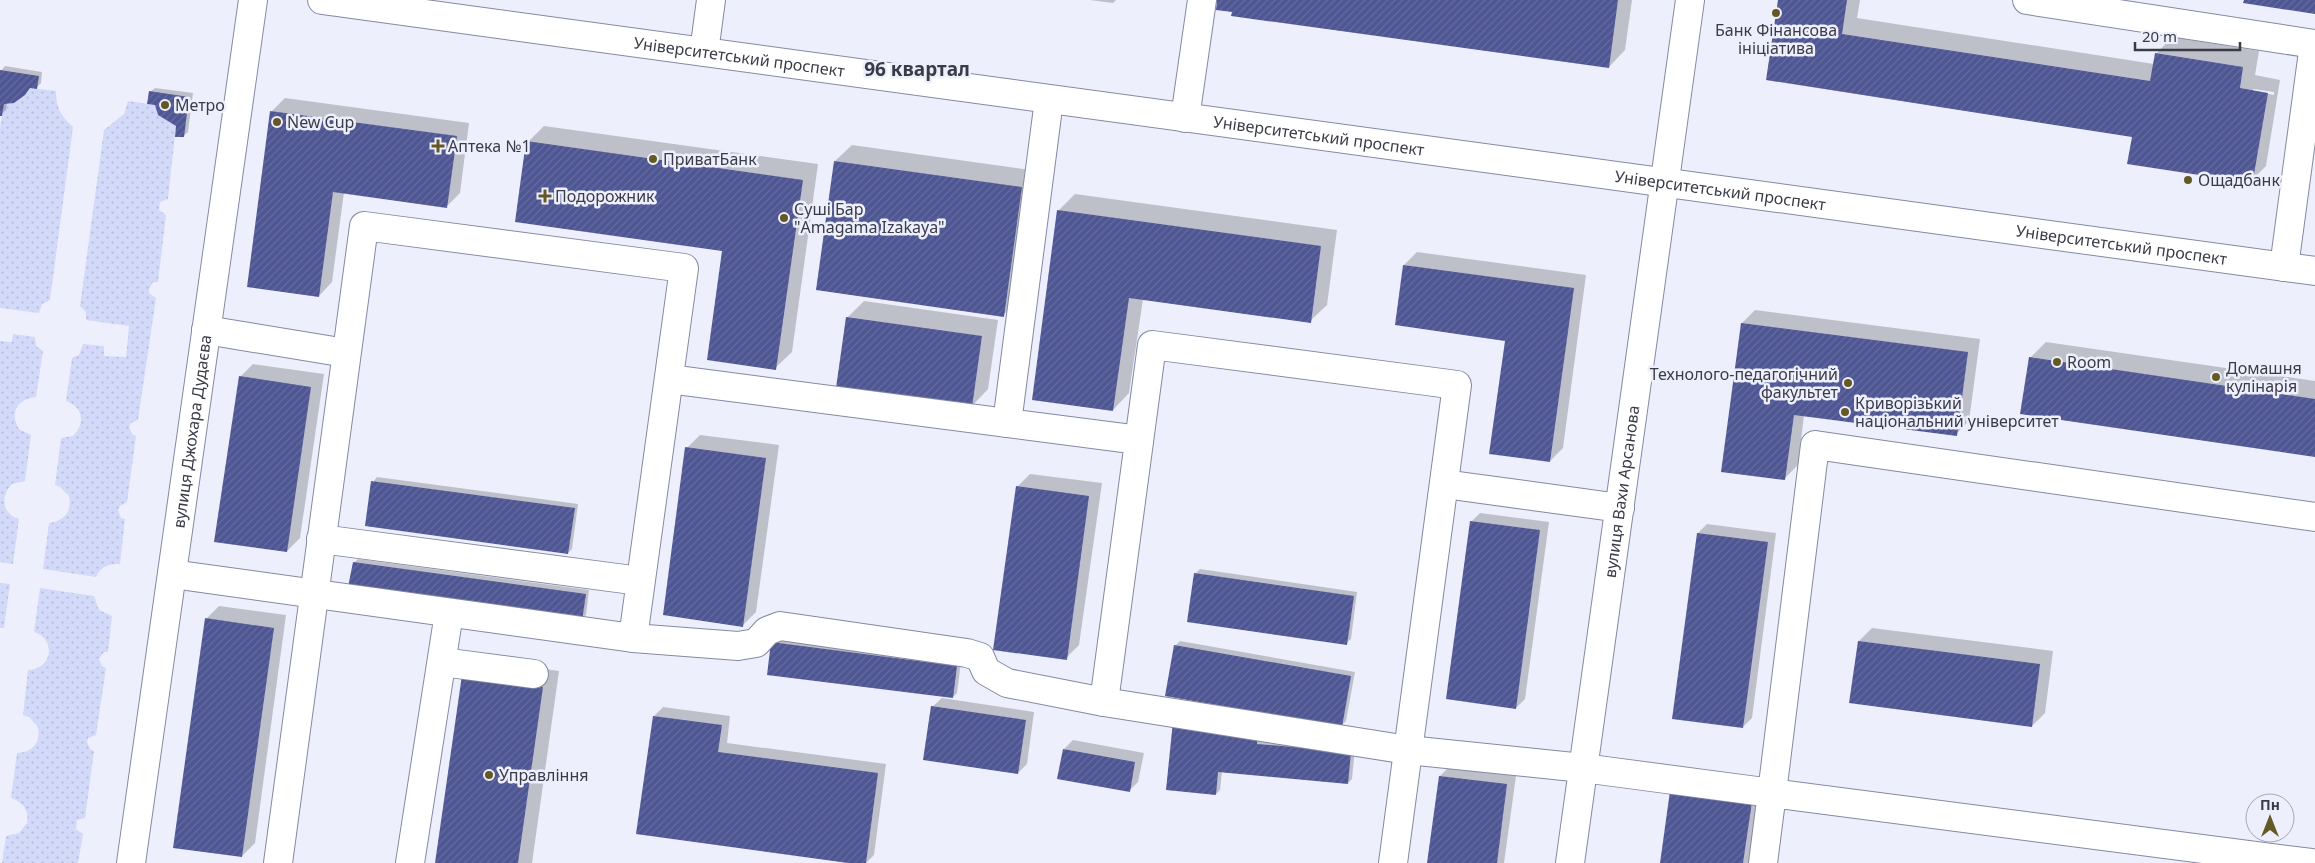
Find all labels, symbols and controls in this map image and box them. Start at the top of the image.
marker: Банк Фінансова ініціатива [1770,7,1782,19]
place label: Банк Фінансова ініціатива [1715,19,1837,59]
scale bar [2135,20,2240,52]
text: 20 m [2142,26,2177,46]
street label: Університетський проспект [632,31,847,82]
district label: 96 квартал [864,56,970,82]
place label: Метро [175,94,225,116]
marker: Метро [159,99,171,111]
street label: Університетський проспект [1212,110,1426,161]
place label: New Cup [287,111,354,133]
marker: New Cup [271,116,283,128]
place label: Аптека №1 [448,135,531,157]
marker: Аптека №1 [432,140,444,152]
place label: ПриватБанк [663,148,757,170]
marker: ПриватБанк [647,153,659,165]
street label: Університетський проспект [1613,165,1828,215]
place label: Ощадбанк [2198,169,2280,191]
marker: Ощадбанк [2182,174,2194,186]
place label: Подорожник [555,185,655,207]
marker: Подорожник [539,190,551,202]
place label: Суші Бар "Amagama Izakaya" [794,198,945,238]
marker: Суші Бар "Amagama Izakaya" [778,212,790,224]
street label: Університетський проспект [2015,219,2229,270]
street label: вулиця Джохара Дудаєва [167,333,217,529]
place label: Room [2067,351,2111,373]
marker: Room [2051,356,2063,368]
place label: Домашня кулінарія [2226,357,2302,397]
place label: Технолого-педагогічний факультет [1650,363,1839,403]
marker: Домашня кулінарія [2210,371,2222,383]
marker: Технолого-педагогічний факультет [1842,377,1854,389]
place label: Криворізький національний університет [1855,392,2059,432]
street label: вулиця Вахи Арсанова [1599,404,1645,579]
marker: Криворізький національний університет [1839,406,1851,418]
place label: Управління [499,764,588,786]
marker: Управління [483,769,495,781]
north arrow [2245,793,2295,843]
text: Пн [2260,795,2280,814]

